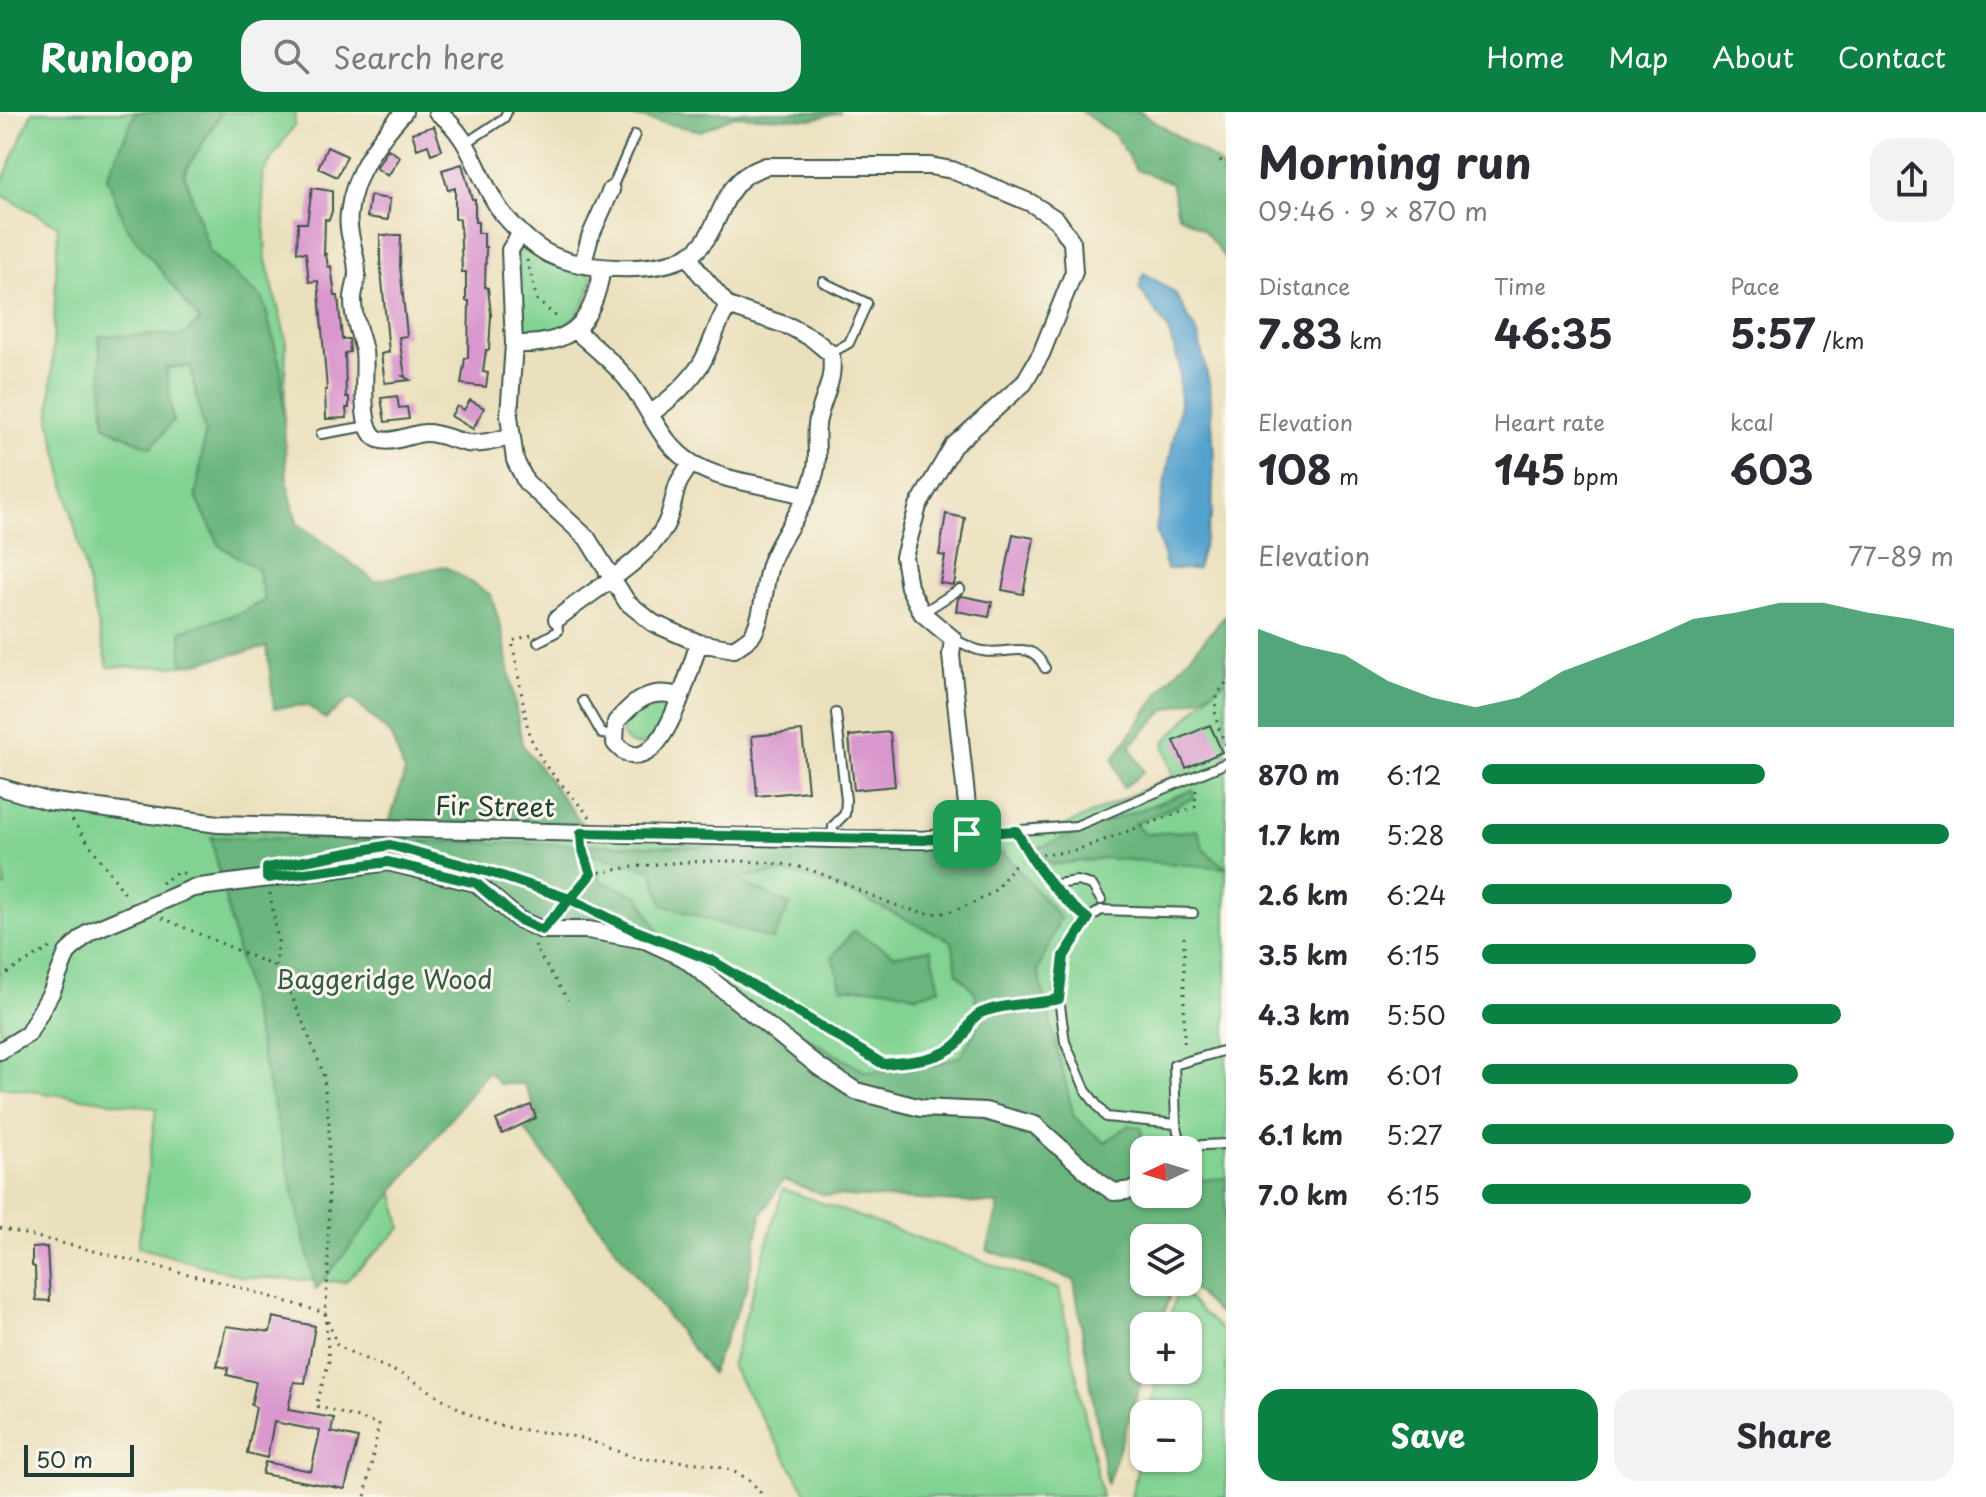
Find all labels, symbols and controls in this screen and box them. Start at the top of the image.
search box [241,20,801,92]
text: Runloop [40,28,193,85]
icon: search [269,34,313,78]
text: Search here [333,34,505,79]
text: Home [1486,35,1564,78]
text: Map [1608,35,1668,78]
text: About [1712,35,1794,78]
text: Contact [1838,35,1946,78]
text: Morning run [1258,128,1532,194]
button: share [1870,138,1954,222]
text: 09:46 · 9 × 870 m [1258,191,1488,230]
text: Distance [1258,269,1350,302]
text: Time [1494,269,1546,302]
text: Pace [1730,269,1780,302]
text: 7.83 [1258,302,1342,363]
text: 46:35 [1494,302,1613,363]
text: 5:57 [1730,302,1815,363]
text: km [1342,323,1382,356]
text: /km [1815,323,1865,356]
text: Elevation [1258,405,1353,438]
text: Heart rate [1494,405,1605,438]
text: kcal [1730,405,1774,438]
text: 108 [1258,438,1332,499]
text: 145 [1494,438,1566,499]
text: 603 [1730,438,1813,499]
text: m [1332,459,1359,492]
text: bpm [1566,459,1619,492]
text: Elevation [1258,536,1370,575]
text: 77–89 m [1848,536,1954,575]
text: 870 m [1258,755,1340,794]
text: 6:12 [1386,755,1442,794]
street label: Fir Street [435,785,555,826]
pin [933,800,1001,868]
icon: arrive [945,812,989,856]
text: 1.7 km [1258,815,1341,854]
text: 5:28 [1386,815,1445,854]
text: 2.6 km [1258,875,1348,914]
text: 6:24 [1386,875,1447,914]
text: 3.5 km [1258,935,1348,974]
text: 6:15 [1386,935,1440,974]
park label: Baggeridge Wood [275,959,493,998]
text: 4.3 km [1258,995,1350,1034]
text: 5:50 [1386,995,1446,1034]
text: 5.2 km [1258,1055,1349,1094]
text: 6:01 [1386,1055,1442,1094]
text: 6.1 km [1258,1115,1343,1154]
text: 5:27 [1386,1115,1443,1154]
north arrow [1130,1136,1202,1208]
map controls [1130,1136,1202,1472]
text: 7.0 km [1258,1175,1348,1214]
text: 6:15 [1386,1175,1440,1214]
button: layers [1130,1224,1202,1296]
button: + [1130,1312,1202,1384]
button: Save [1258,1389,1598,1481]
button: Share [1614,1389,1954,1481]
button: − [1130,1400,1202,1472]
scale bar [24,1441,134,1477]
text: 50 m [36,1442,93,1475]

